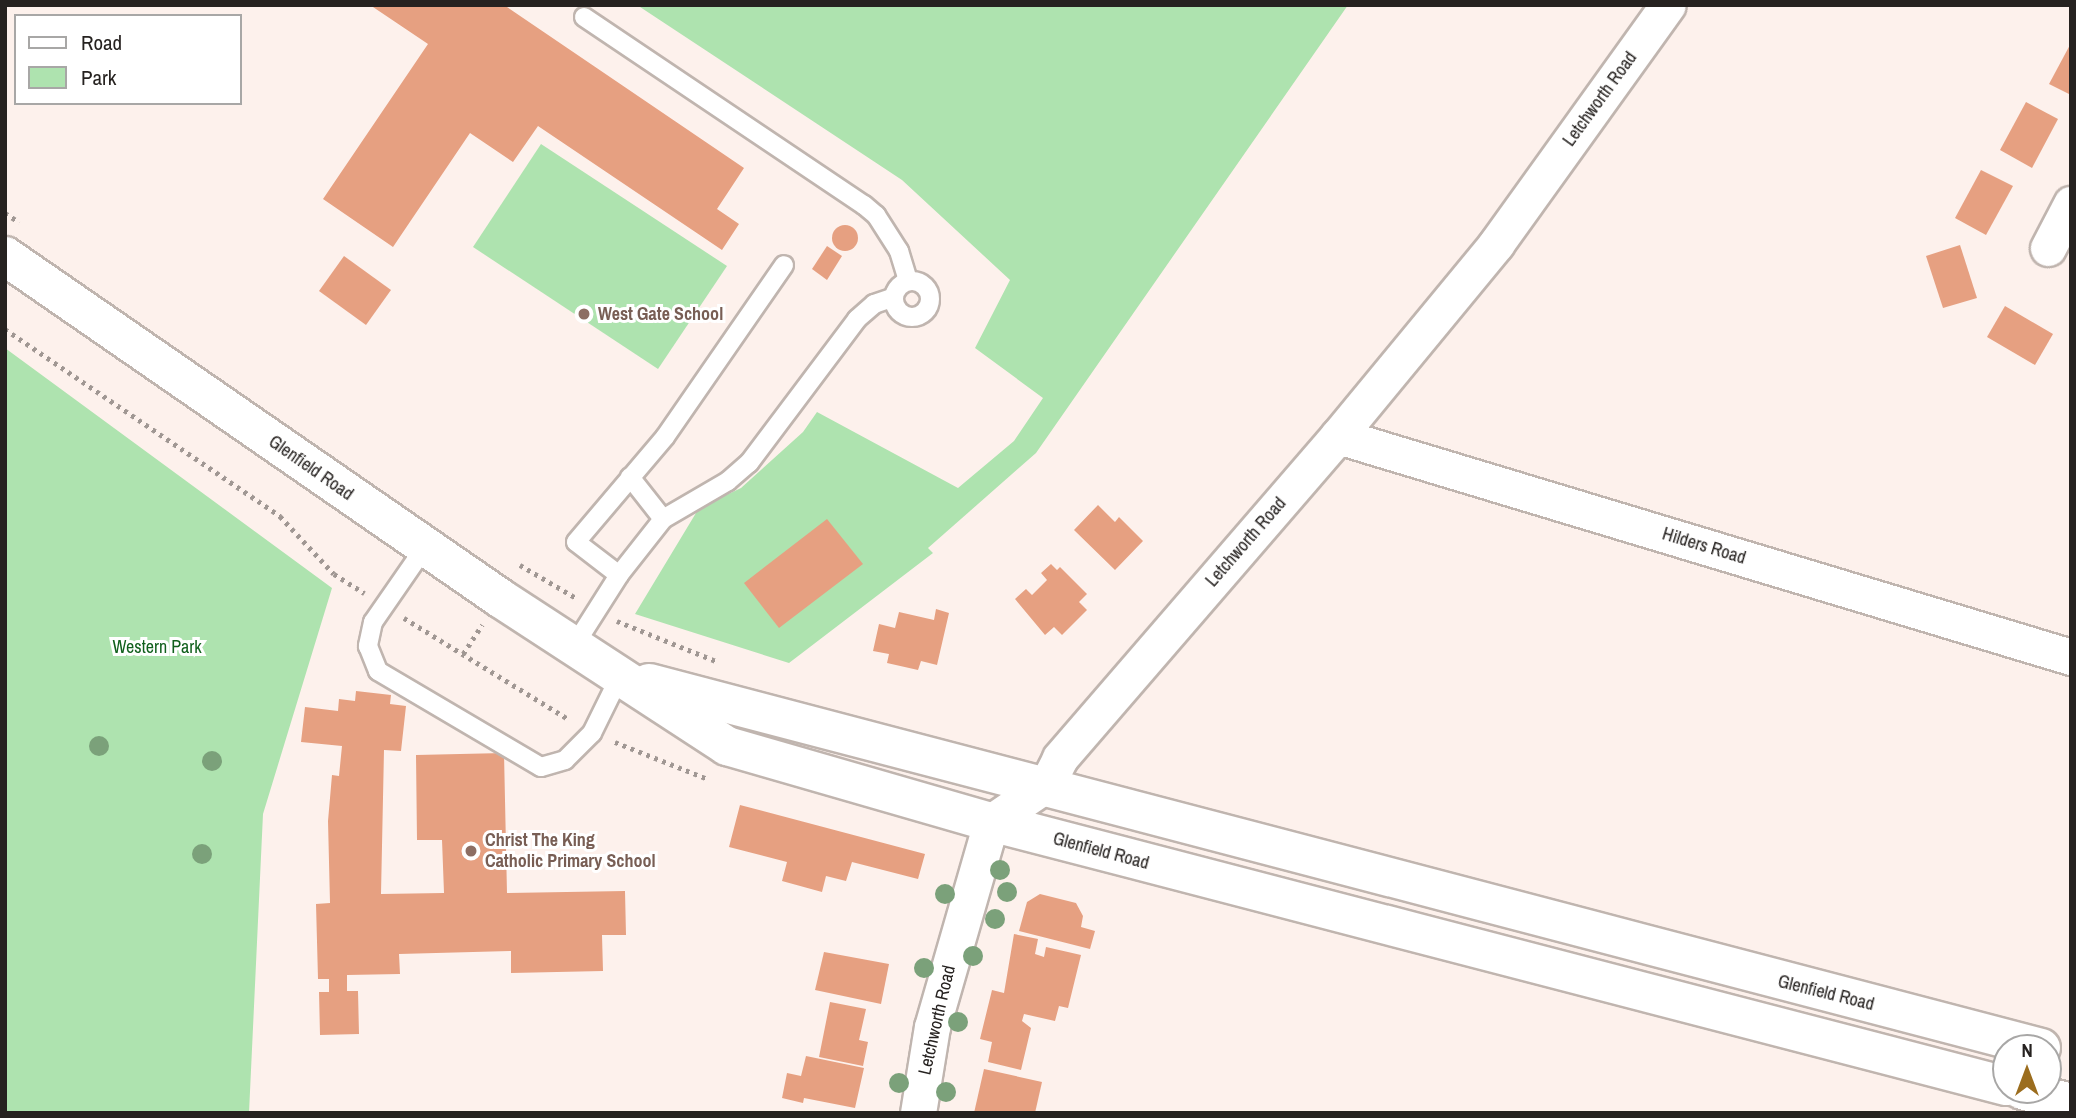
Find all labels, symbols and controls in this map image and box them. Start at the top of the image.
legend [14,14,242,105]
text: Road [81,28,122,57]
street label: Letchworth Road [1558,48,1642,150]
text: Park [81,63,116,92]
place label: West Gate School [598,303,723,325]
marker: West Gate School [576,306,592,322]
street label: Glenfield Road [264,431,358,505]
street label: Letchworth Road [1201,493,1291,591]
street label: Hilders Road [1660,523,1748,569]
park label: Western Park [112,636,202,658]
street label: Glenfield Road [1051,828,1151,874]
place label: Christ The King Catholic Primary School [485,830,656,872]
marker: Christ The King Catholic Primary School [463,843,479,859]
street label: Letchworth Road [914,963,960,1077]
street label: Glenfield Road [1776,971,1876,1015]
north arrow [1992,1034,2062,1104]
text: N [2021,1037,2033,1063]

